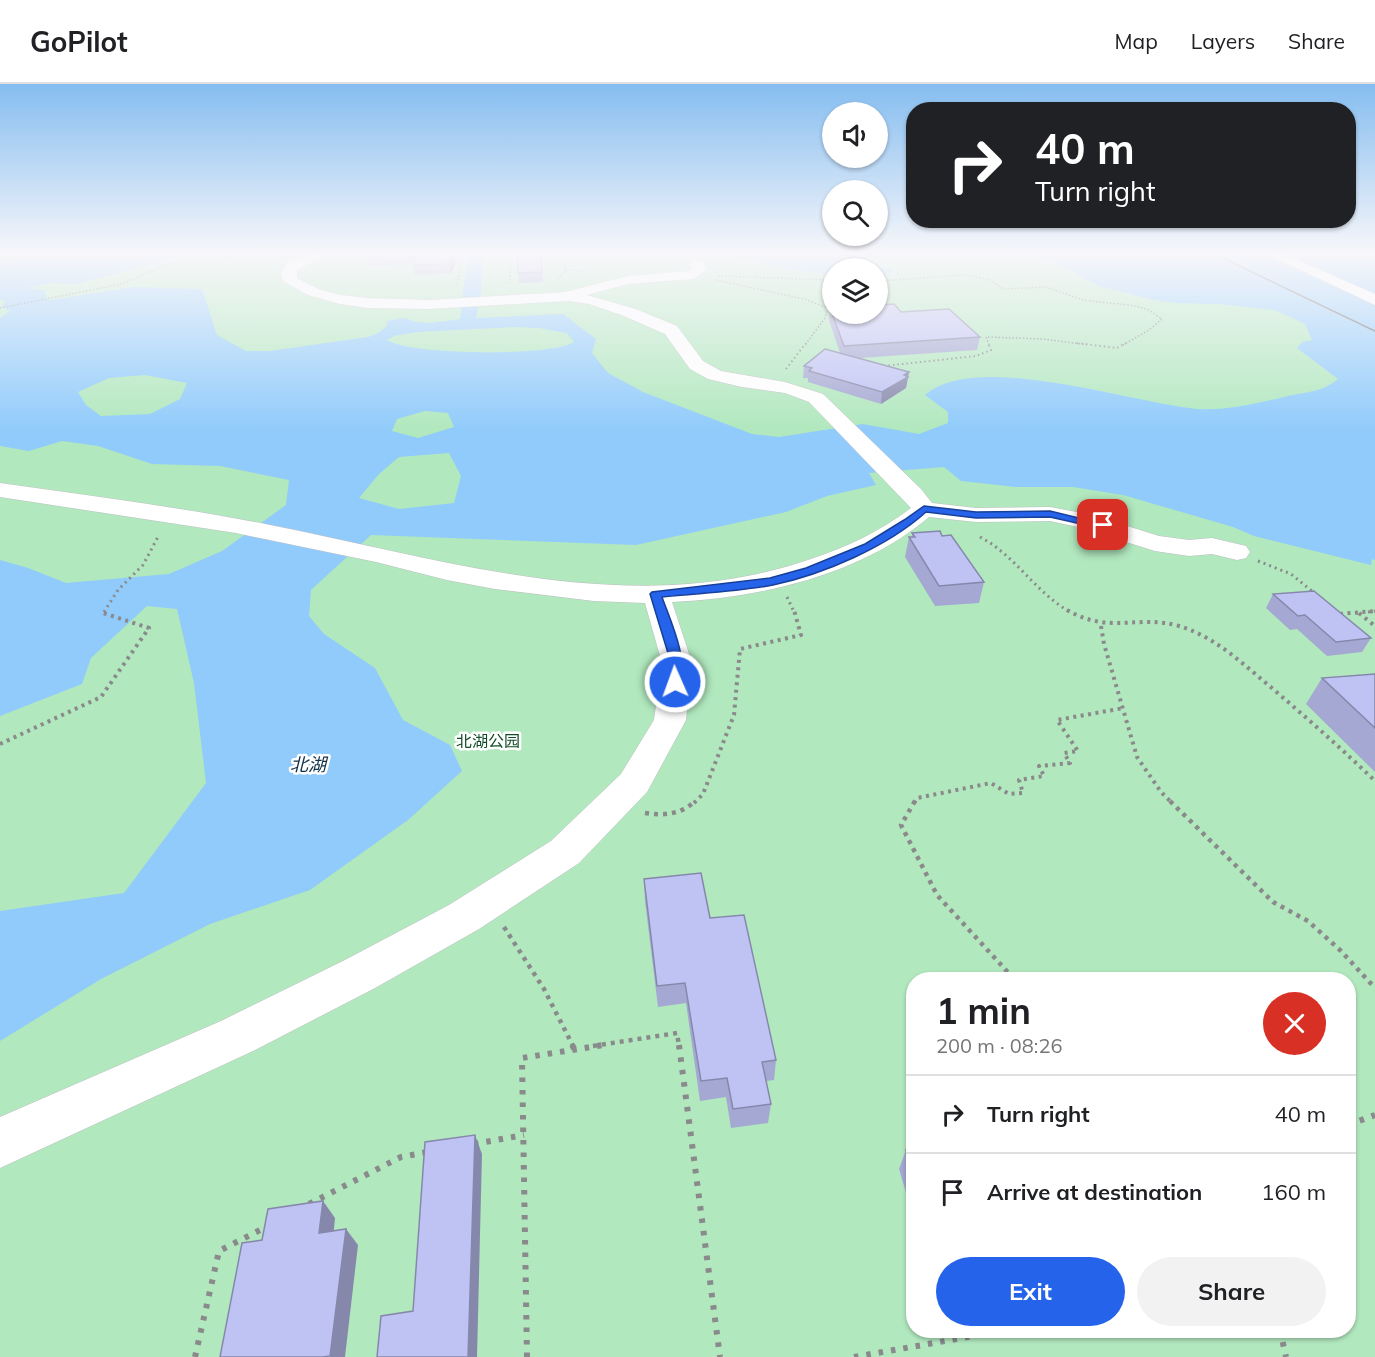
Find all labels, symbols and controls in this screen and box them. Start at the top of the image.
text: GoPilot [30,24,128,59]
text: Map [1115,28,1158,54]
text: Layers [1191,28,1255,54]
text: Share [1288,28,1345,54]
map controls [822,102,888,324]
button: sound [822,102,888,168]
text: 40 m [1035,122,1135,175]
icon: right [936,126,1014,204]
text: Turn right [1035,174,1155,208]
button: search [822,180,888,246]
button: layers [822,258,888,324]
pin [1077,499,1128,550]
icon: arrive [1086,508,1119,541]
position arrow [643,650,707,714]
park label: 北湖公园 [456,731,520,751]
water label: 北湖 [290,753,329,776]
text: 1 min [936,988,1031,1033]
button: close [1263,992,1326,1055]
text: 200 m · 08:26 [936,1033,1062,1058]
icon: right [936,1098,969,1131]
text: Turn right [987,1100,1090,1128]
text: 40 m [1275,1100,1326,1128]
icon: arrive [936,1176,969,1209]
text: Arrive at destination [987,1178,1202,1206]
text: 160 m [1261,1178,1326,1206]
button: Exit [936,1257,1125,1326]
button: Share [1137,1257,1326,1326]

